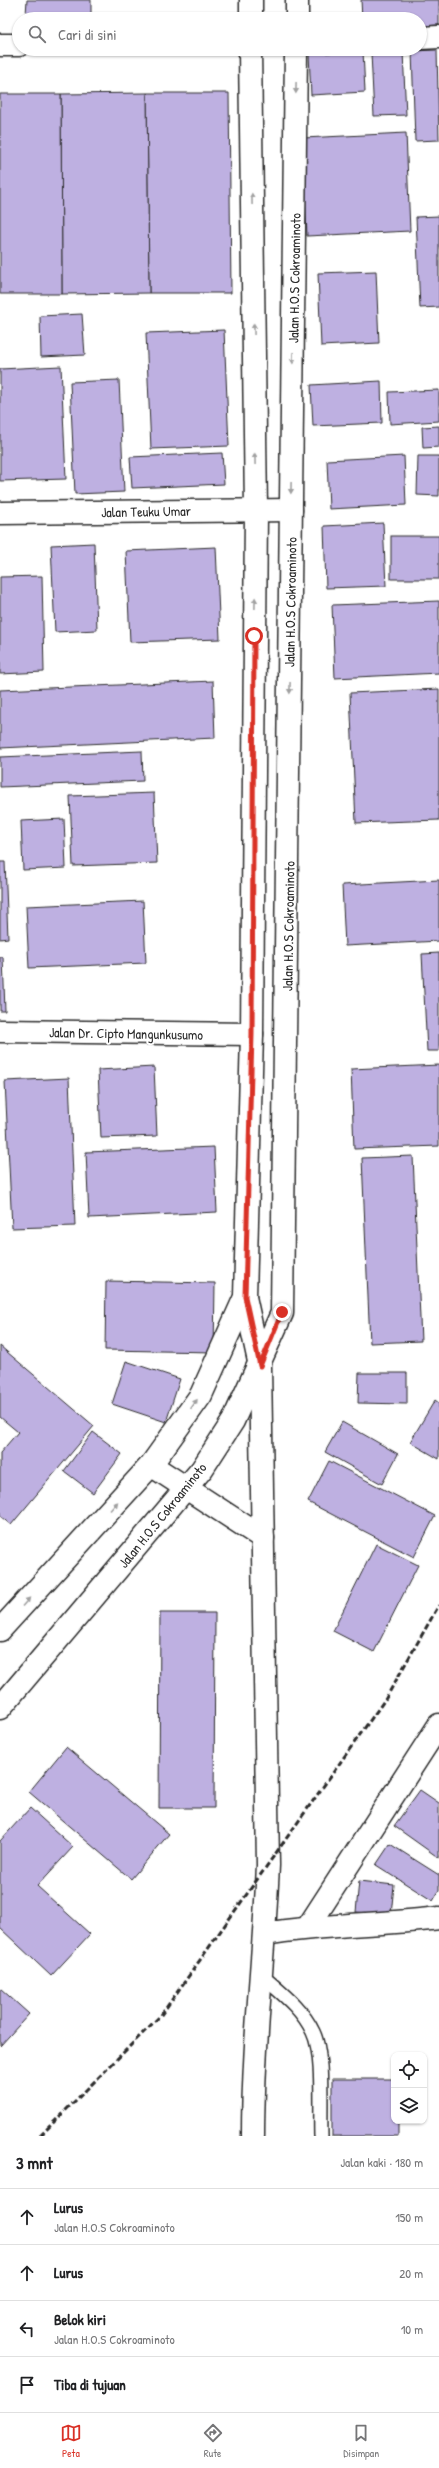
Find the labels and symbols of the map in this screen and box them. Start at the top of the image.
one-way arrow [293,82,299,95]
one-way arrow [249,192,255,205]
street label: Jalan H.O.S Cokroaminoto [283,212,305,343]
one-way arrow [250,323,257,335]
one-way arrow [290,352,296,365]
one-way arrow [252,452,258,465]
one-way arrow [288,482,294,495]
street label: Jalan Teuku Umar [101,501,192,521]
street label: Jalan H.O.S Cokroaminoto [279,536,301,667]
one-way arrow [252,596,258,609]
route start [245,627,263,645]
one-way arrow [287,682,293,695]
street label: Jalan H.O.S Cokroaminoto [277,860,299,991]
street label: Jalan Dr. Cipto Mangunkusumo [49,1022,204,1045]
route end [273,1303,291,1321]
one-way arrow [190,1398,198,1409]
street label: Jalan H.O.S Cokroaminoto [114,1458,211,1572]
one-way arrow [109,1501,118,1510]
one-way arrow [22,1596,31,1607]

